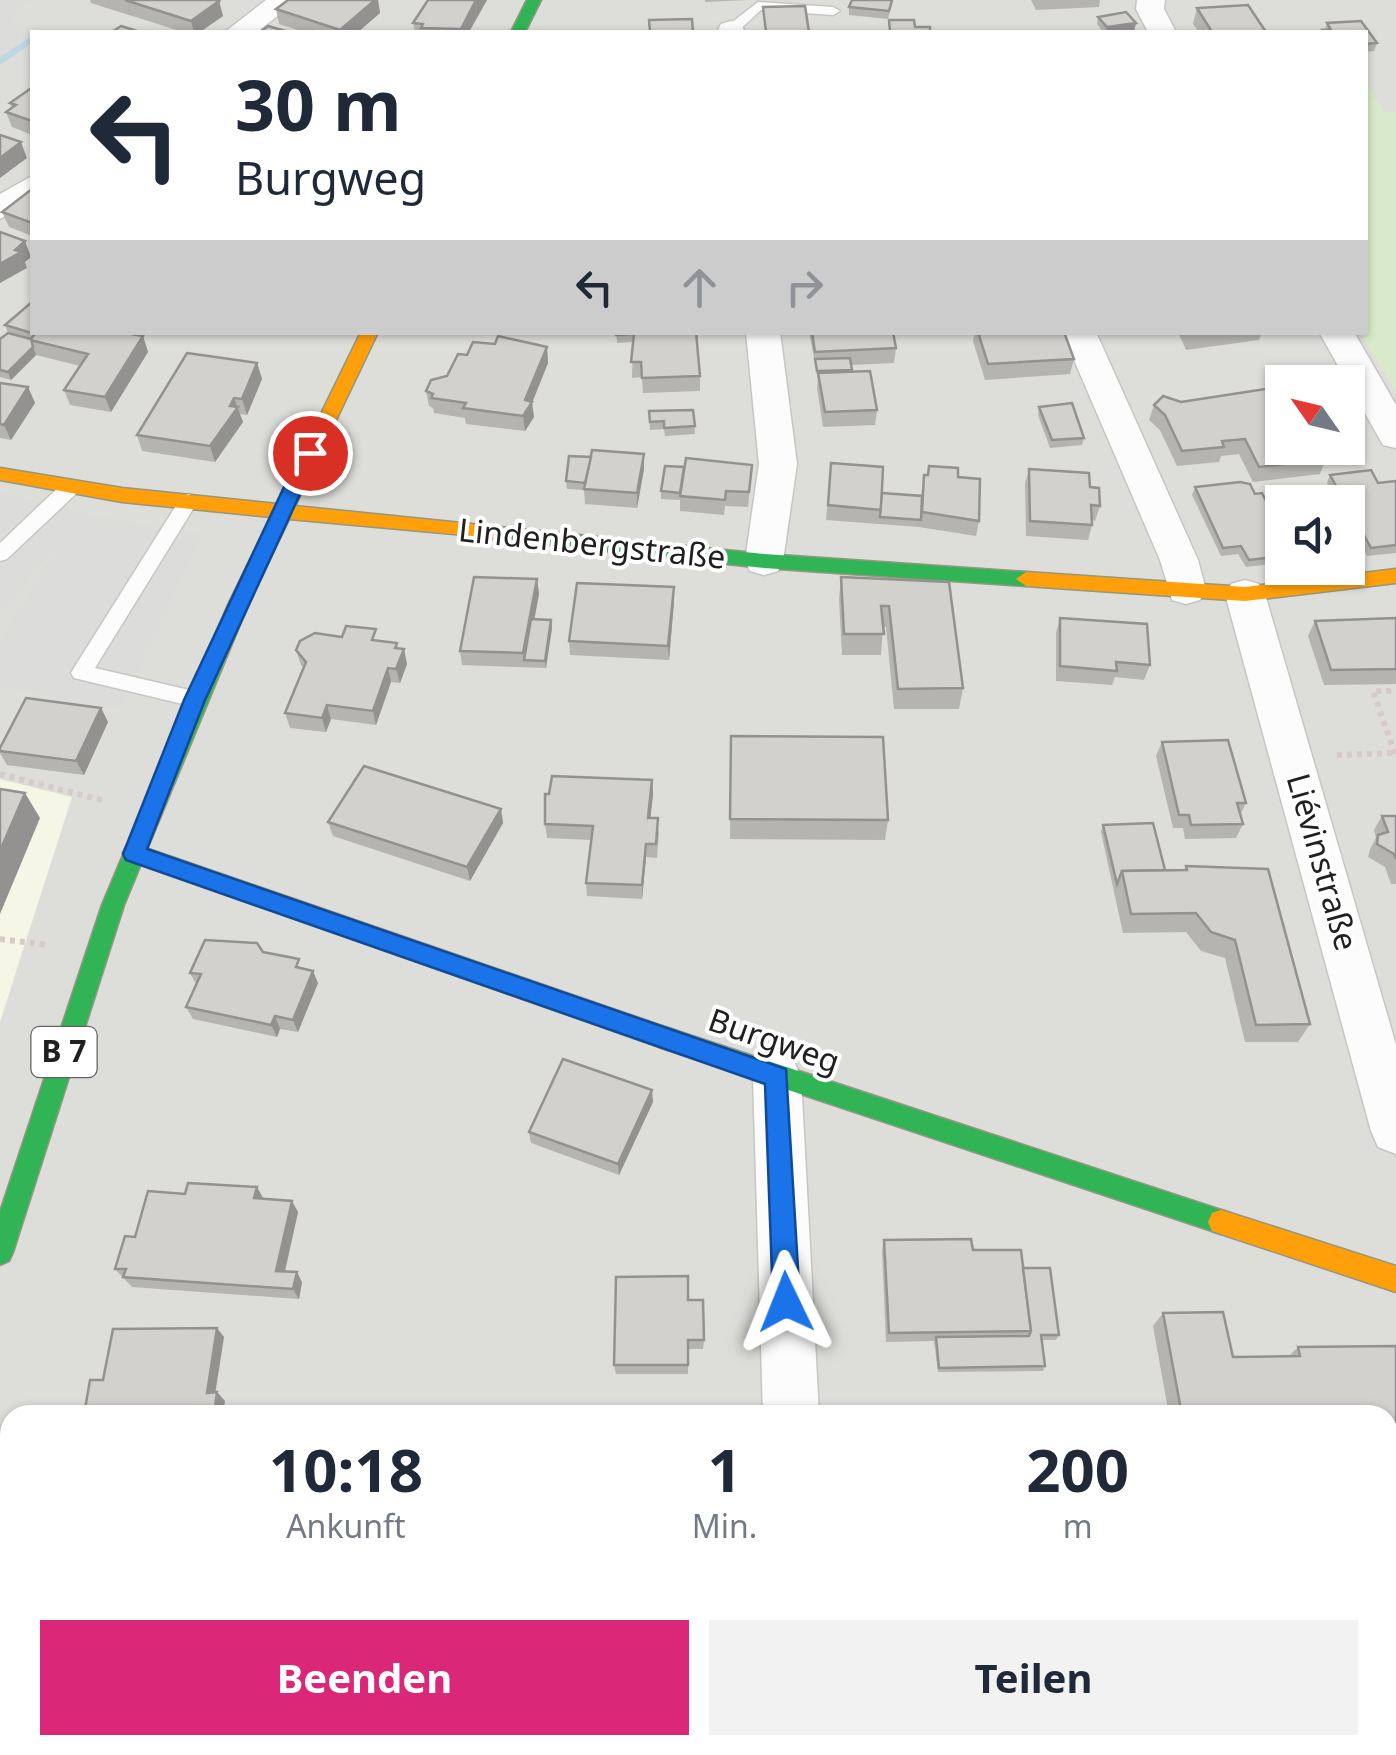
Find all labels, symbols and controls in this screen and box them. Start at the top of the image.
text: 30 m [235,56,402,152]
icon: left [70,70,200,200]
text: Burgweg [235,147,426,208]
icon: left [567,260,622,315]
icon: ahead [672,260,727,315]
icon: right [777,260,832,315]
north arrow [1265,365,1365,465]
map controls [1265,365,1365,585]
pin [268,411,353,496]
icon: arrive [283,426,338,481]
button: sound [1265,485,1365,585]
street label: Lindenbergstraße [457,507,728,578]
street label: Liévinstraße [1278,768,1369,955]
street label: Burgweg [703,997,846,1082]
road number: B 7 [32,1027,96,1077]
position arrow [734,1250,838,1354]
text: 10:18 [269,1428,423,1510]
text: 1 [707,1428,742,1510]
text: 200 [1026,1428,1129,1510]
text: Ankunft [286,1504,406,1547]
text: Min. [692,1504,757,1547]
text: m [1063,1504,1093,1547]
button: Beenden [40,1620,689,1735]
button: Teilen [709,1620,1358,1735]

